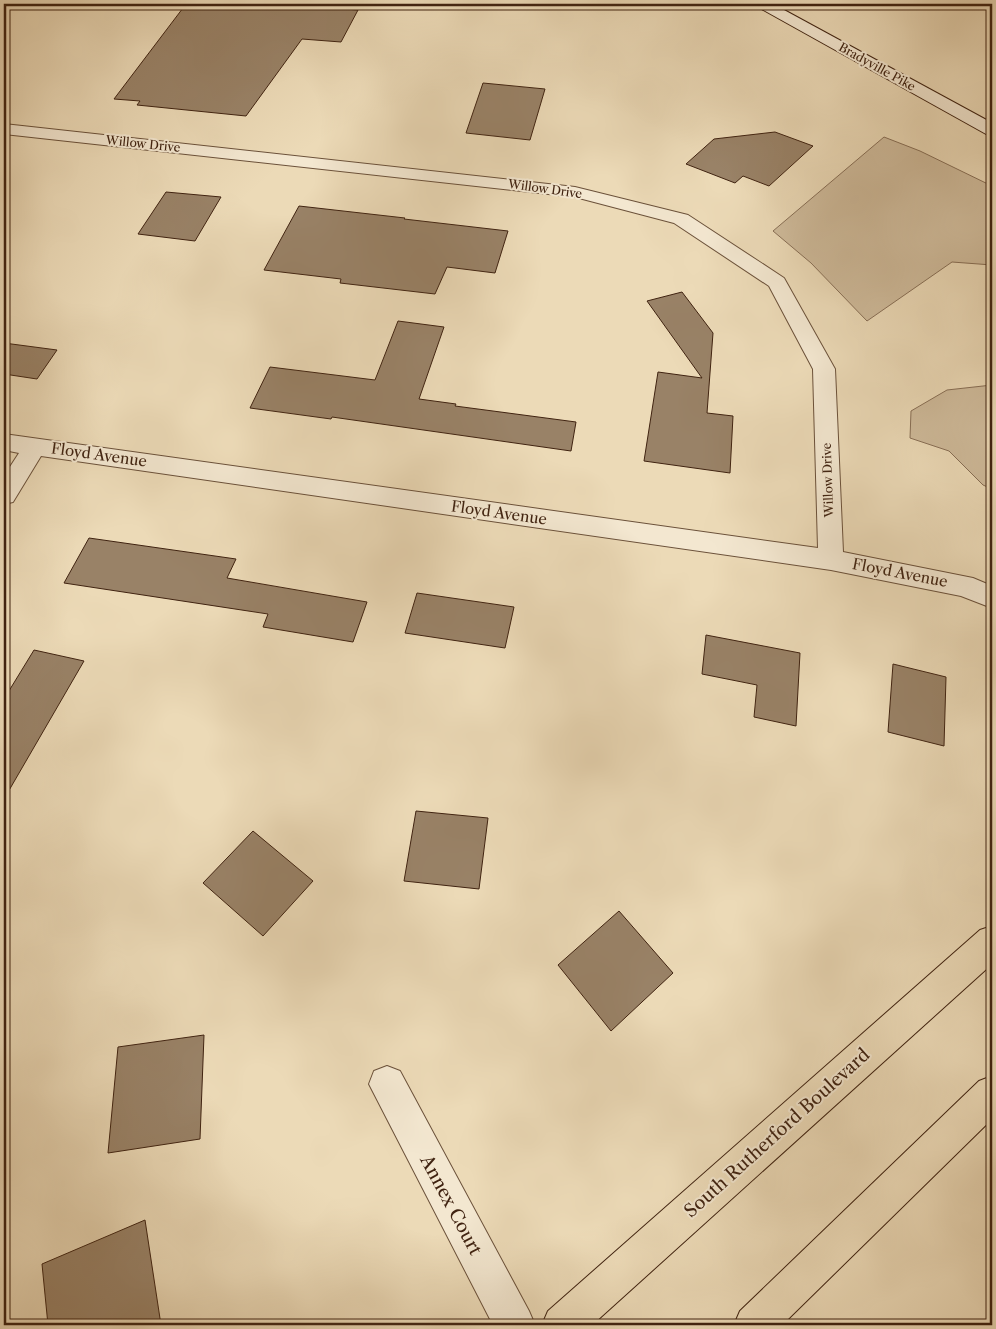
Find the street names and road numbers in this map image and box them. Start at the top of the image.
street label: Bradyville Pike [836,39,919,94]
street label: Willow Drive [104,132,181,155]
street label: Willow Drive [506,176,583,201]
street label: Floyd Avenue [50,438,148,471]
street label: Willow Drive [819,442,836,519]
street label: Floyd Avenue [450,496,548,529]
street label: Floyd Avenue [851,554,949,591]
street label: South Rutherford Boulevard [680,1044,874,1222]
street label: Annex Court [415,1150,487,1259]

